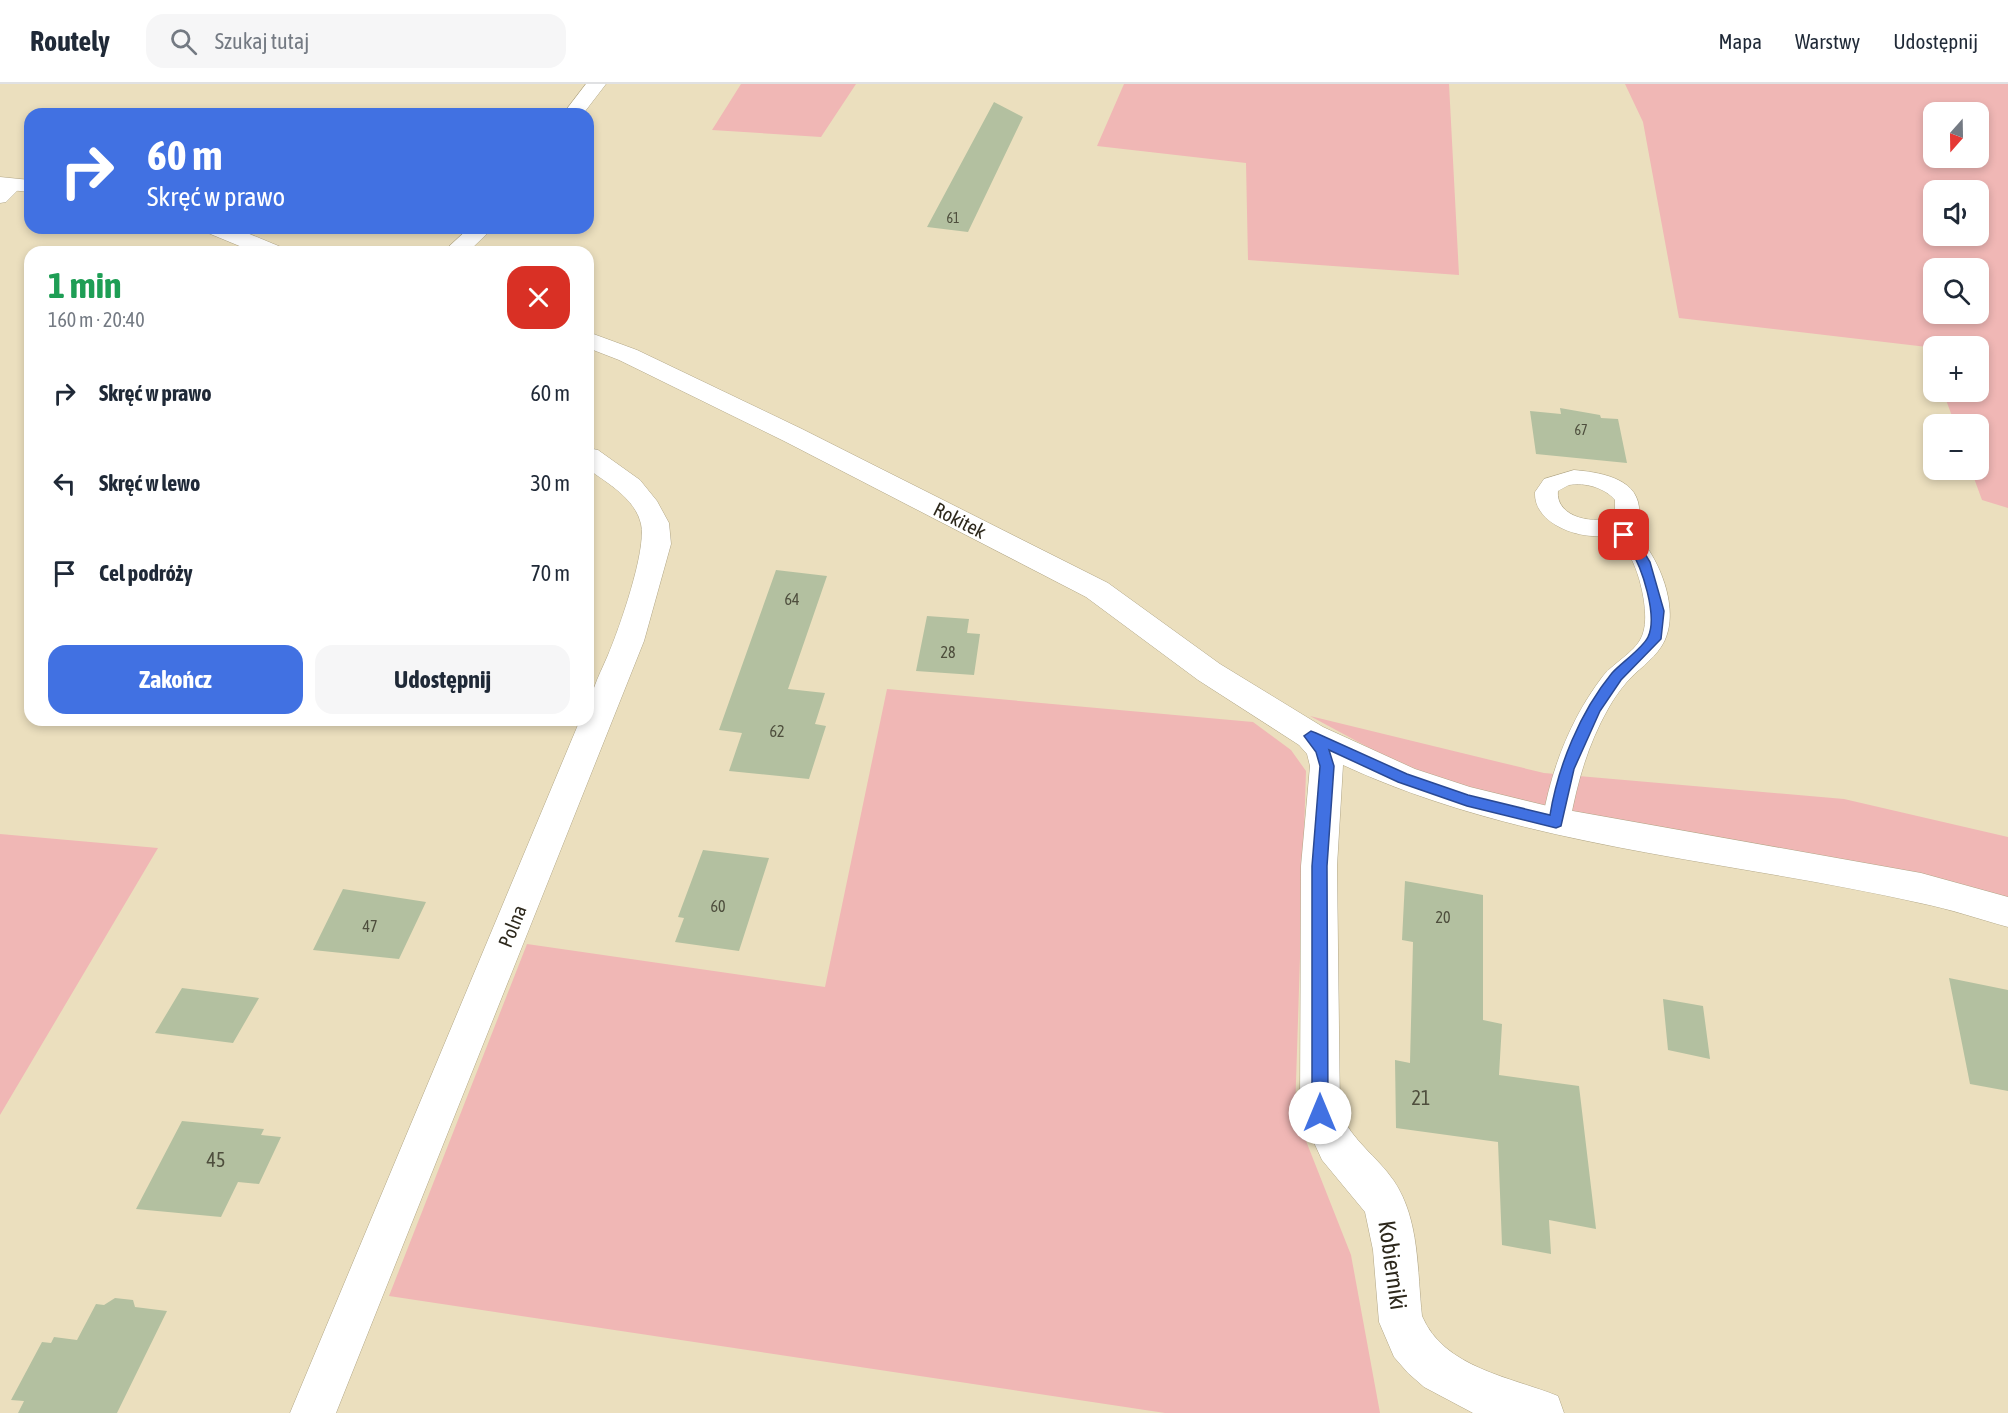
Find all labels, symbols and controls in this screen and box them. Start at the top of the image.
search box [146,14,566,68]
text: Routely [30,25,110,57]
icon: search [167,25,200,58]
text: Szukaj tutaj [215,28,309,54]
text: Mapa [1718,29,1762,53]
text: Warstwy [1795,29,1860,53]
text: Udostępnij [1893,29,1978,53]
north arrow [1923,102,1989,168]
map controls [1923,102,1989,480]
text: 60 m [147,131,222,179]
icon: right [48,132,126,210]
button: sound [1923,180,1989,246]
text: Skręć w prawo [147,181,285,212]
house number: 61 [946,210,960,226]
button: search [1923,258,1989,324]
text: 1 min [48,264,122,306]
button: close [507,266,570,329]
text: 160 m · 20:40 [48,308,145,331]
button: + [1923,336,1989,402]
icon: right [48,377,81,410]
text: Skręć w prawo [99,380,212,406]
text: 60 m [530,380,570,406]
button: − [1923,414,1989,480]
house number: 67 [1574,422,1588,438]
icon: left [48,467,81,500]
text: Skręć w lewo [99,470,200,496]
text: 30 m [530,470,570,496]
street label: Rokitek [930,497,990,543]
pin [1598,509,1649,560]
icon: arrive [1607,518,1640,551]
icon: arrive [48,557,81,590]
text: Cel podróży [99,560,193,586]
text: 70 m [530,560,570,586]
house number: 64 [784,590,800,608]
house number: 28 [940,643,956,661]
button: Zakończ [48,645,303,714]
button: Udostępnij [315,645,570,714]
house number: 62 [769,722,785,740]
house number: 60 [710,897,726,915]
street label: Polna [493,902,531,950]
house number: 20 [1435,908,1451,926]
house number: 47 [362,917,378,935]
position arrow [1288,1081,1352,1145]
house number: 21 [1412,1086,1430,1109]
house number: 45 [207,1148,225,1171]
street label: Kobierniki [1373,1219,1413,1311]

